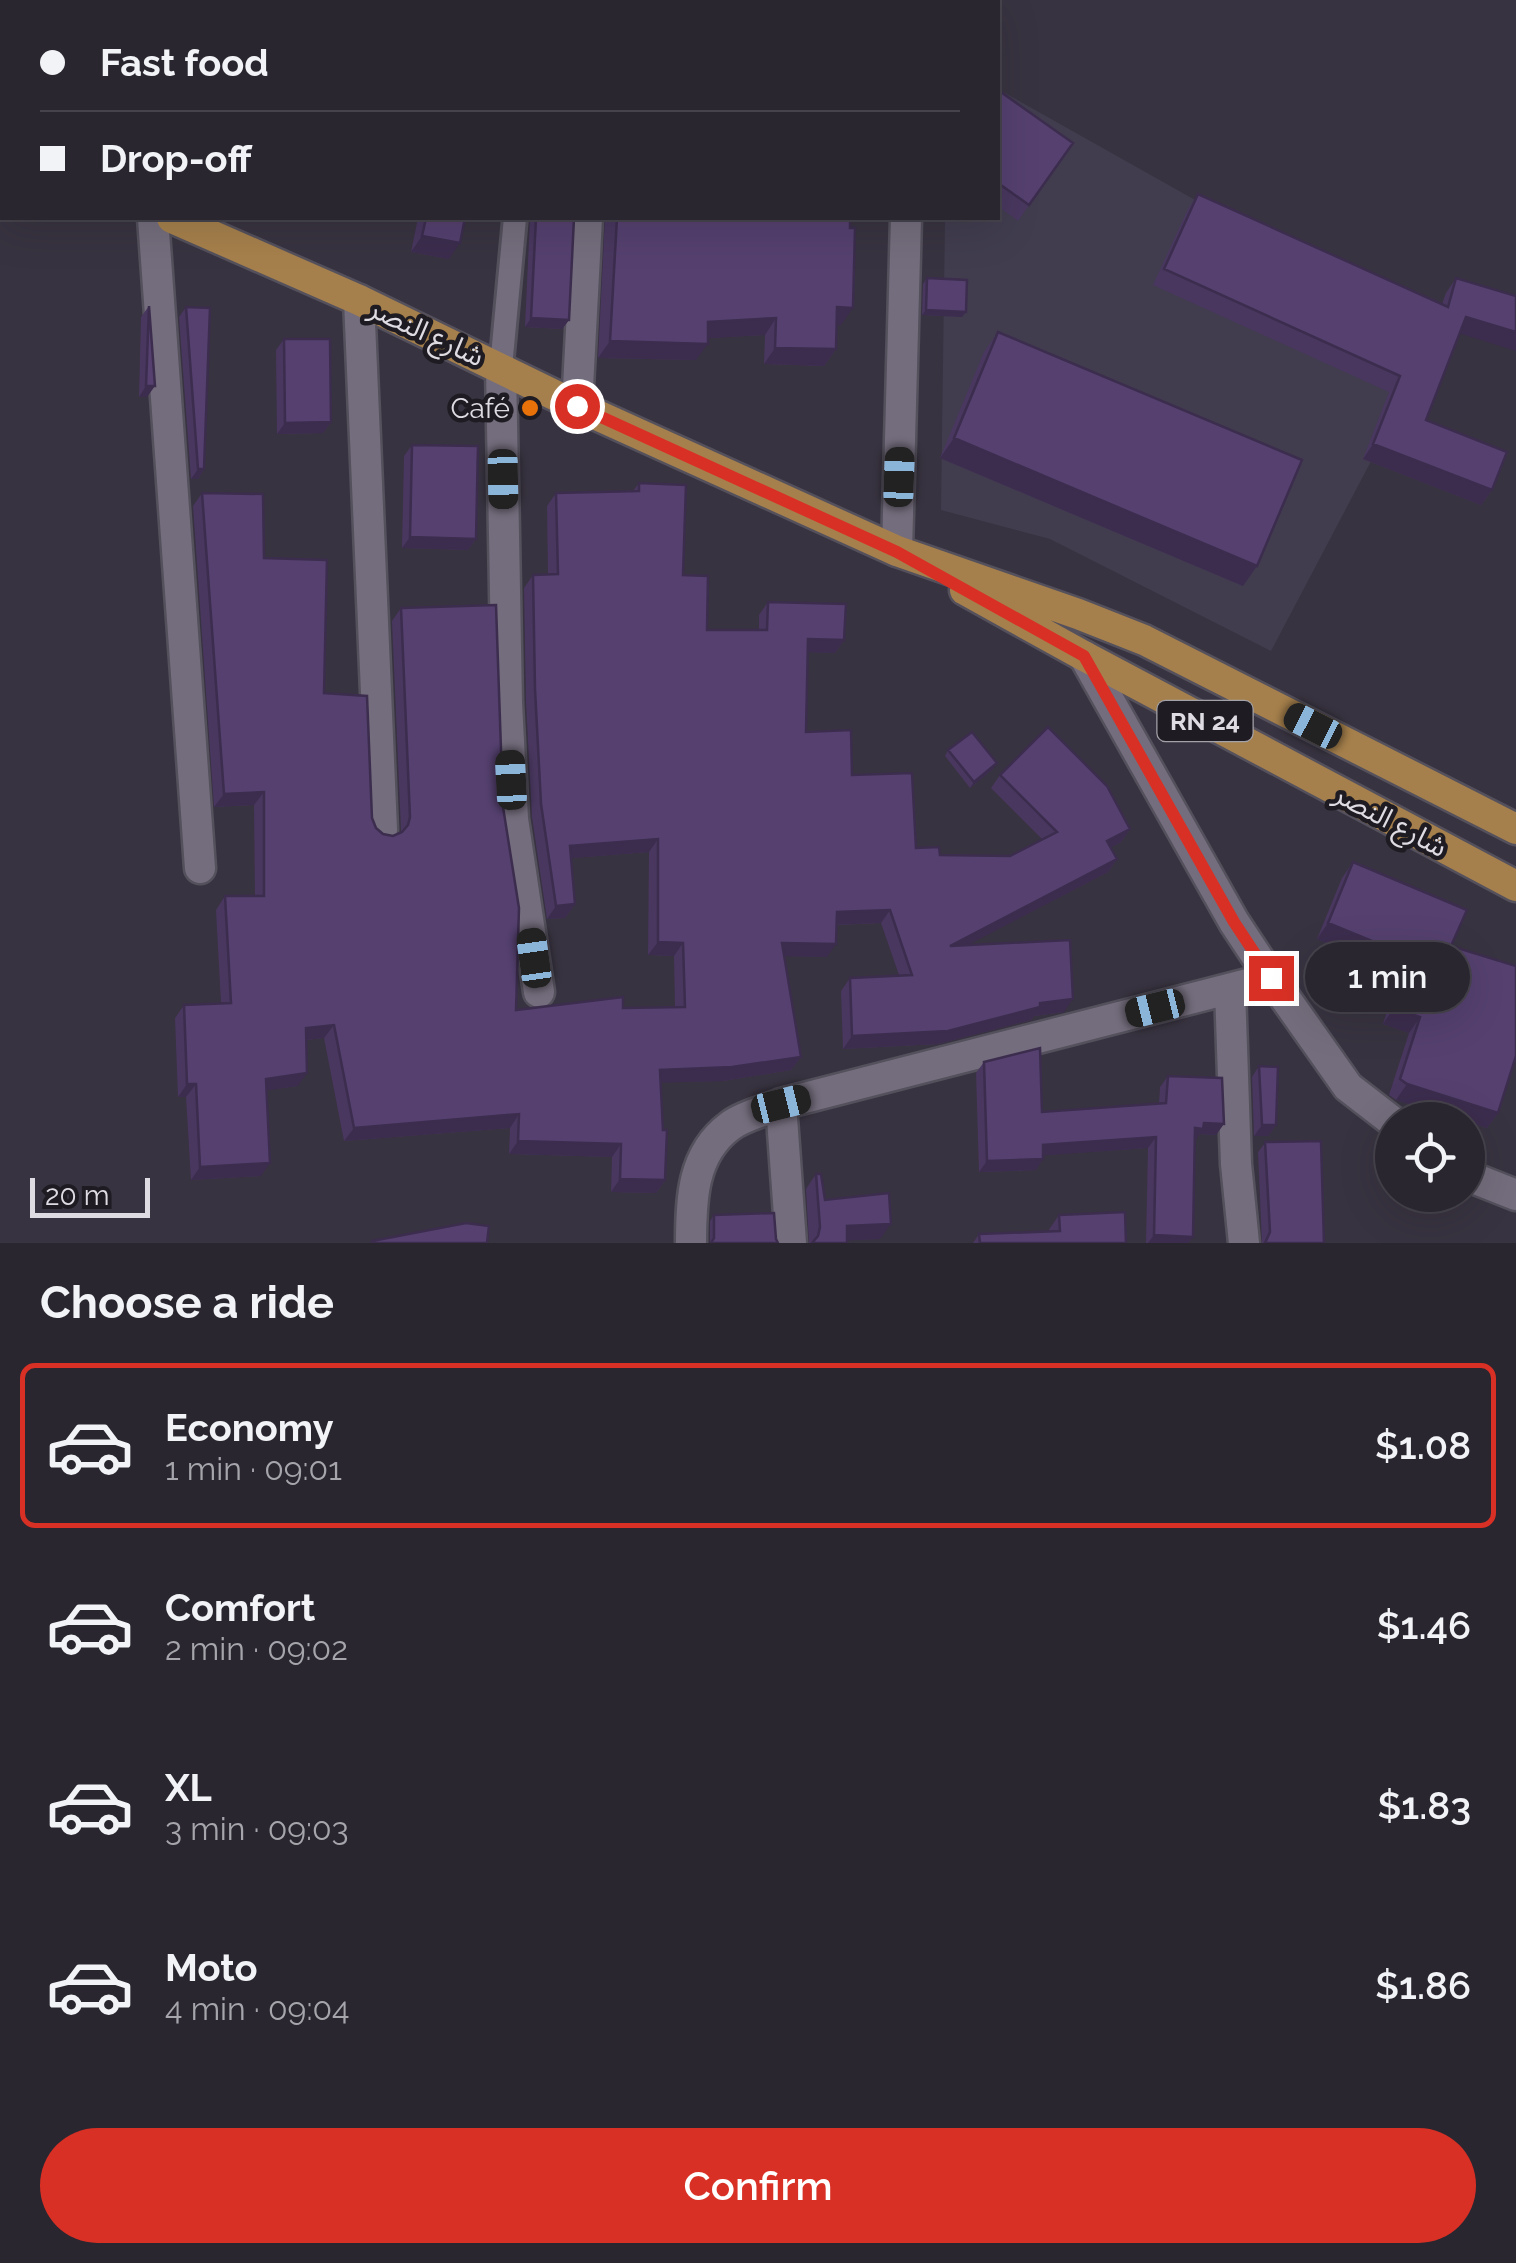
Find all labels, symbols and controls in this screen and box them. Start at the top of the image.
text: Fast food [100,40,269,85]
text: Drop-off [100,136,252,181]
street label: شارع النصر [362,291,489,377]
route start [555,384,600,429]
place label: Café [450,392,510,425]
marker: Café [519,397,541,419]
car [883,446,915,508]
car [487,449,519,509]
car [1279,699,1347,753]
road number: RN 24 [1158,701,1252,741]
car [494,749,528,811]
street label: شارع النصر [1326,777,1453,867]
car [515,926,553,990]
callout: 1 min [1306,943,1471,1013]
route end [1249,956,1294,1001]
text: 1 min [1348,958,1427,995]
car [1122,986,1188,1030]
car [748,1082,814,1126]
map controls [1375,1102,1485,1212]
button: locate [1375,1102,1485,1212]
scale bar [30,1173,150,1218]
text: 20 m [45,1179,110,1212]
text: Choose a ride [40,1276,334,1329]
icon: car [45,1401,135,1491]
text: Economy [165,1405,334,1450]
text: $1.08 [1375,1423,1471,1468]
text: 1 min · 09:01 [165,1450,342,1487]
icon: car [45,1581,135,1671]
text: Comfort [165,1585,315,1630]
text: $1.46 [1377,1603,1471,1648]
text: 2 min · 09:02 [165,1630,348,1667]
icon: car [45,1761,135,1851]
text: XL [165,1765,212,1810]
text: $1.83 [1377,1783,1471,1828]
text: 3 min · 09:03 [165,1810,349,1847]
icon: car [45,1941,135,2031]
text: Moto [165,1945,258,1990]
text: $1.86 [1375,1963,1471,2008]
text: 4 min · 09:04 [165,1990,349,2027]
button: Confirm [40,2128,1476,2243]

